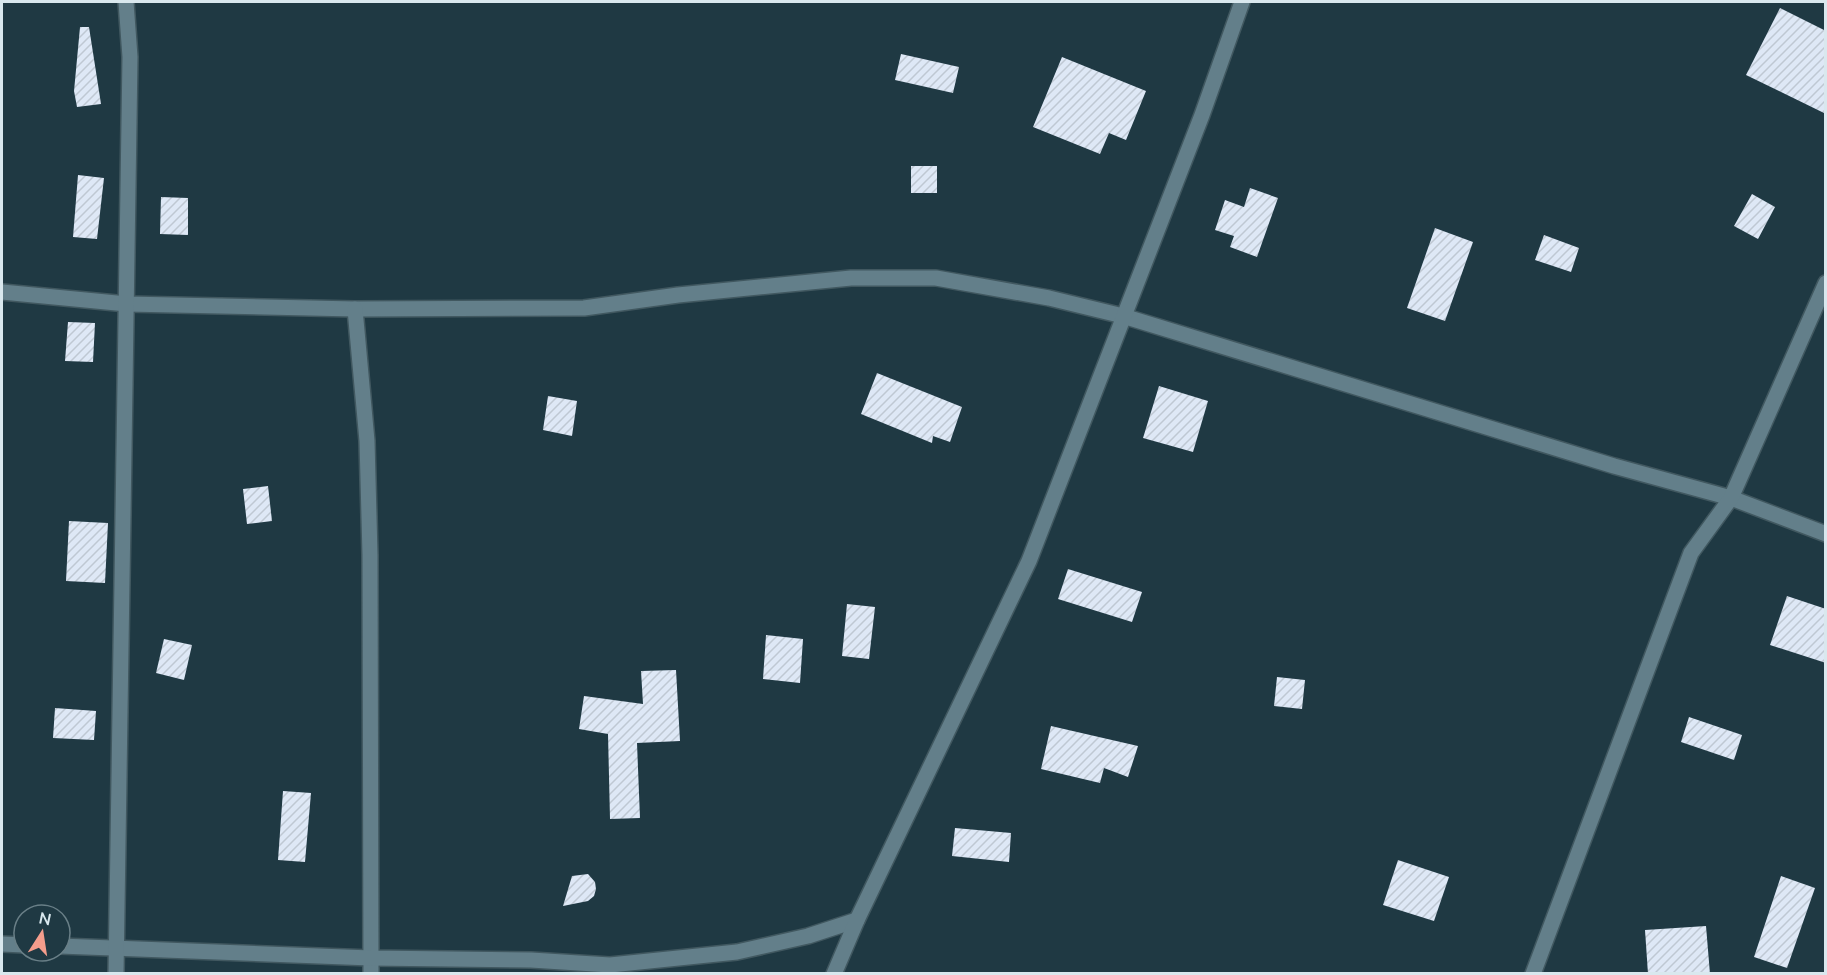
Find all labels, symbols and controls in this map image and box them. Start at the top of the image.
north arrow [12,903,72,963]
text: N [37,907,53,929]

